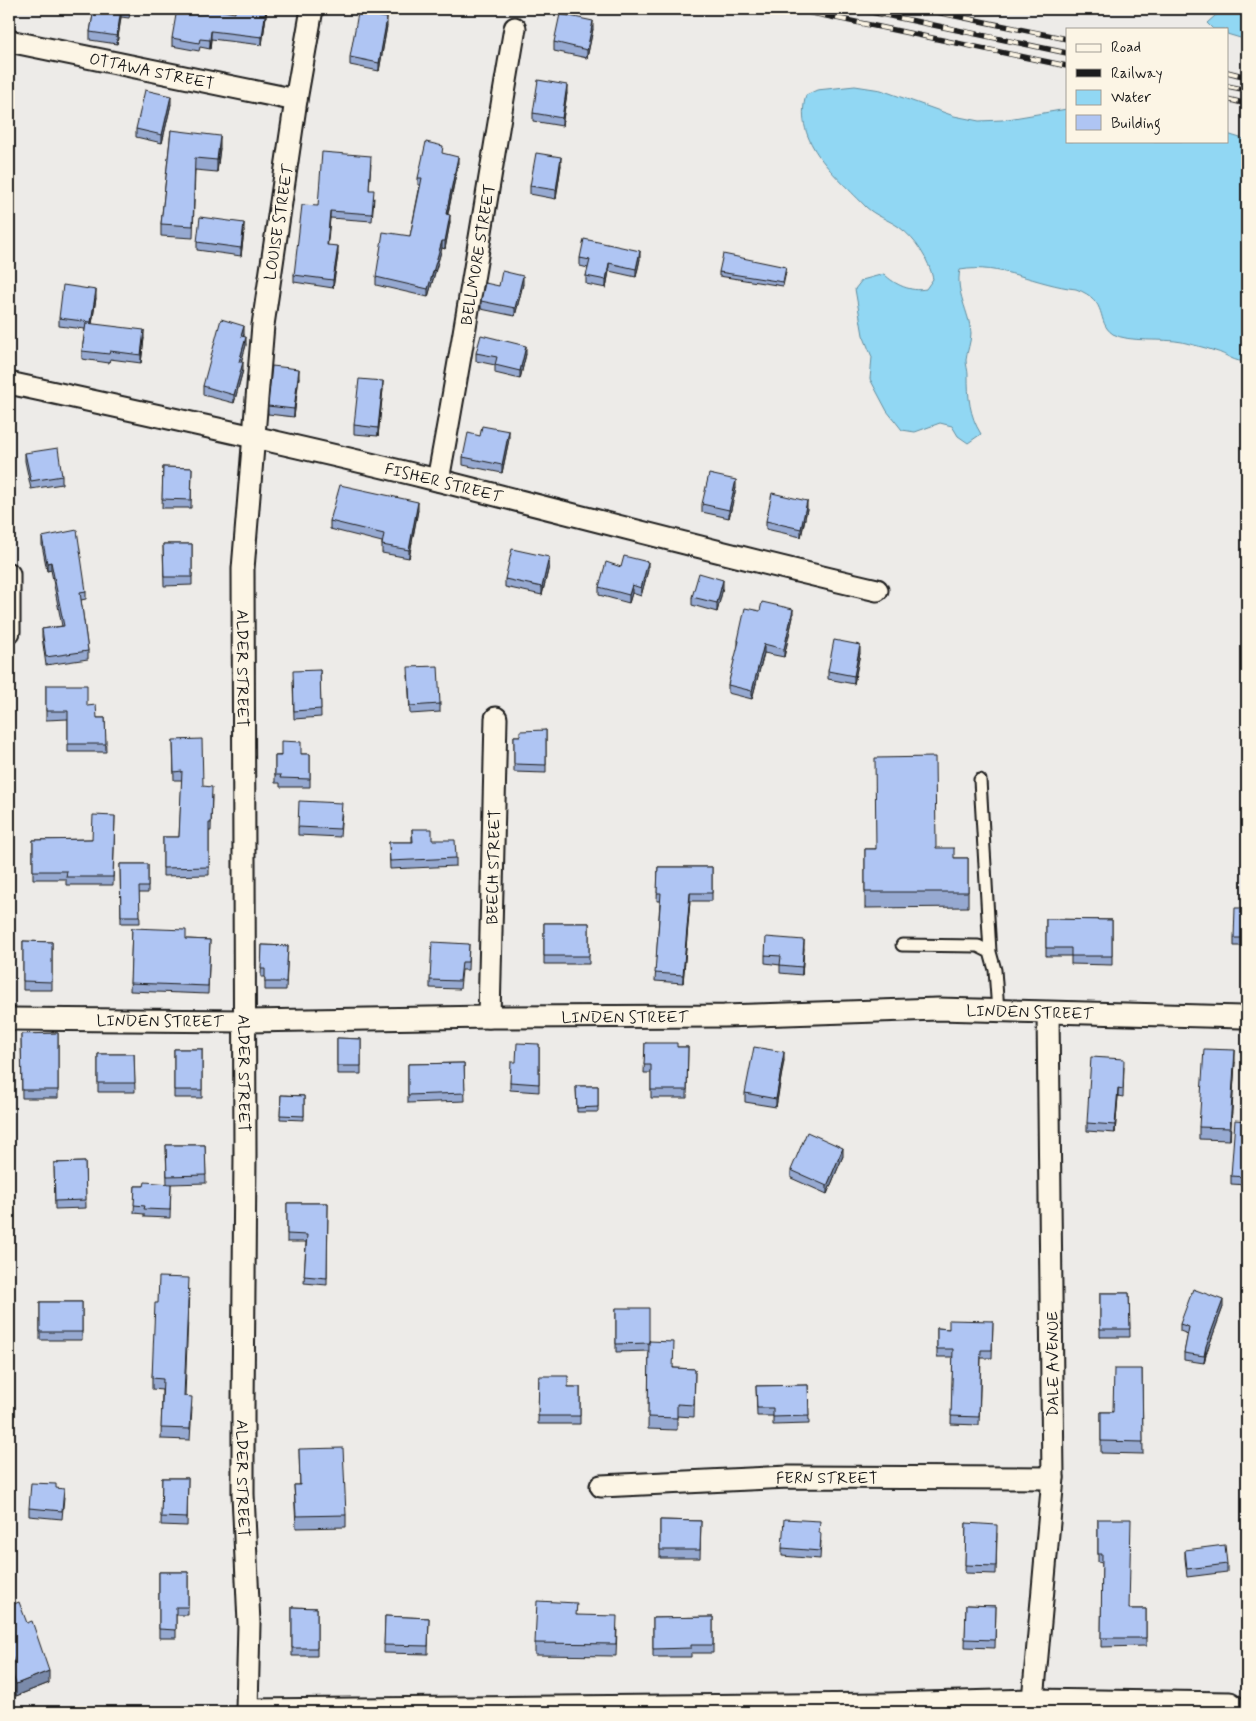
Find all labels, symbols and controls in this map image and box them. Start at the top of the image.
legend [1066,28,1228,142]
text: Road [1111,38,1141,58]
street label: OTTAWA STREET [87,49,216,95]
text: Railway [1111,64,1163,84]
text: Water [1111,88,1151,108]
text: Building [1111,114,1161,135]
street label: LOUISE STREET [260,162,299,282]
street label: BELLMORE STREET [457,182,501,327]
street label: FISHER STREET [383,459,506,508]
street label: ALDER STREET [231,609,253,727]
street label: BEECH STREET [482,809,506,925]
street label: LINDEN STREET [966,1001,1095,1025]
street label: LINDEN STREET [561,1007,690,1029]
street label: LINDEN STREET [96,1011,225,1033]
street label: ALDER STREET [233,1014,254,1132]
street label: DALE AVENUE [1043,1311,1064,1417]
street label: ALDER STREET [231,1419,254,1538]
street label: FERN STREET [775,1468,878,1490]

